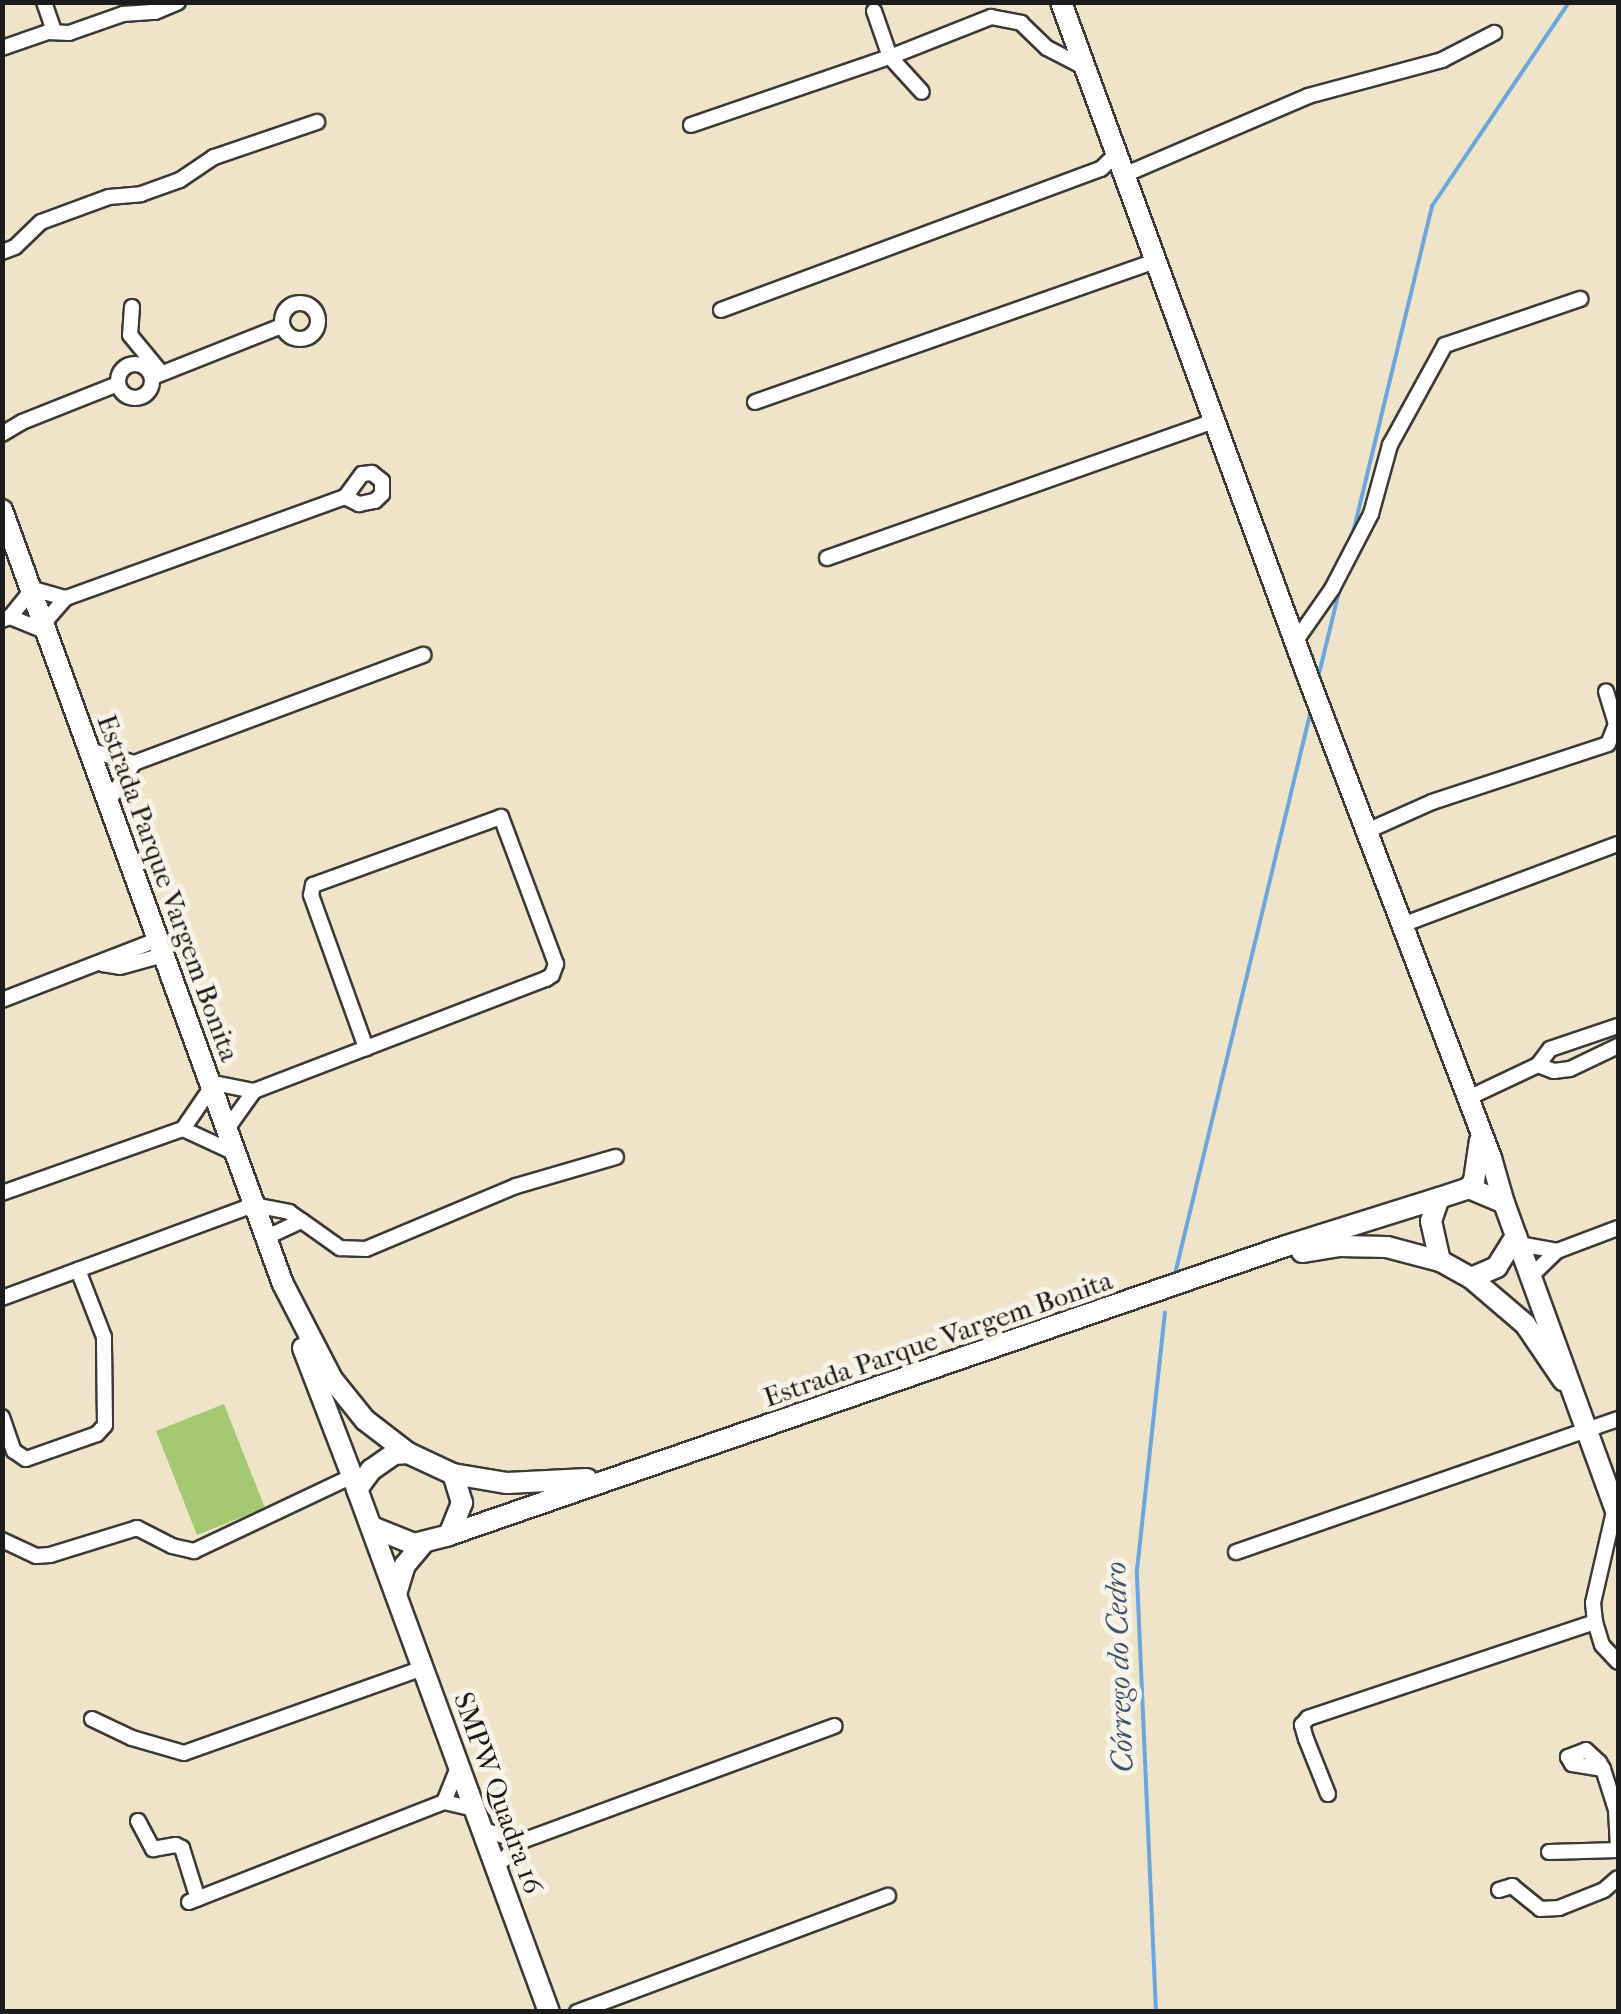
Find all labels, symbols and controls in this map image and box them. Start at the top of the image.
street label: Estrada Parque Vargem Bonita [89,710,247,1066]
street label: Estrada Parque Vargem Bonita [759,1263,1117,1415]
water label: Córrego do Cedro [1098,1561,1142,1773]
street label: SMPW Quadra 16 [446,1688,550,1898]

